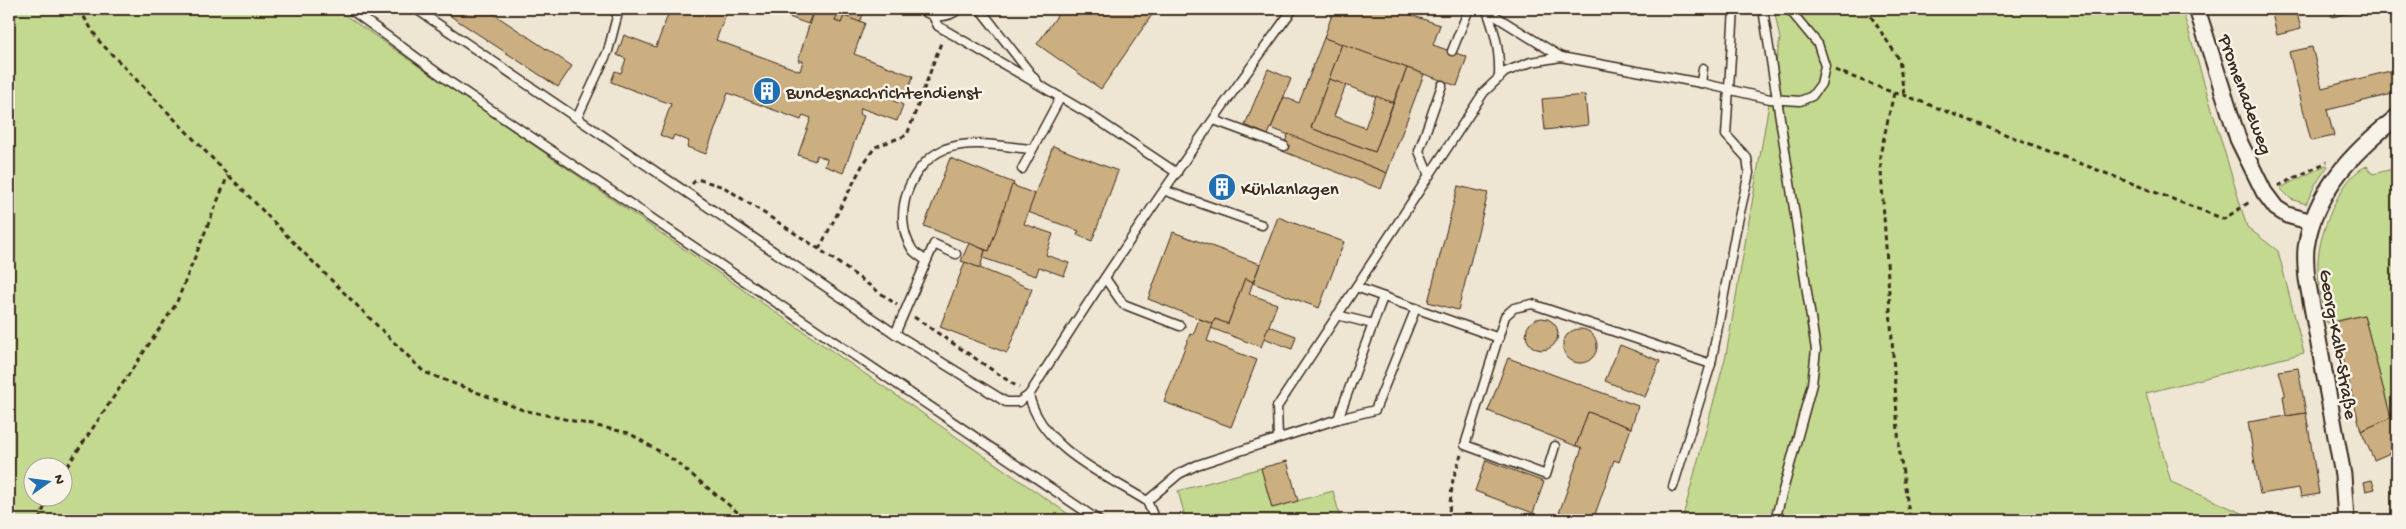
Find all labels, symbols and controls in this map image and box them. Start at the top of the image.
street label: Promenadeweg [2211,31,2276,159]
building icon: Bundesnachrichtendienst [752,76,782,106]
place label: Bundesnachrichtendienst [785,83,983,106]
building icon: Kühlanlagen [1207,172,1237,202]
place label: Kühlanlagen [1241,179,1339,202]
street label: Georg-Kalb-Straße [2312,268,2361,421]
north arrow [22,456,72,506]
text: N [49,473,68,486]

